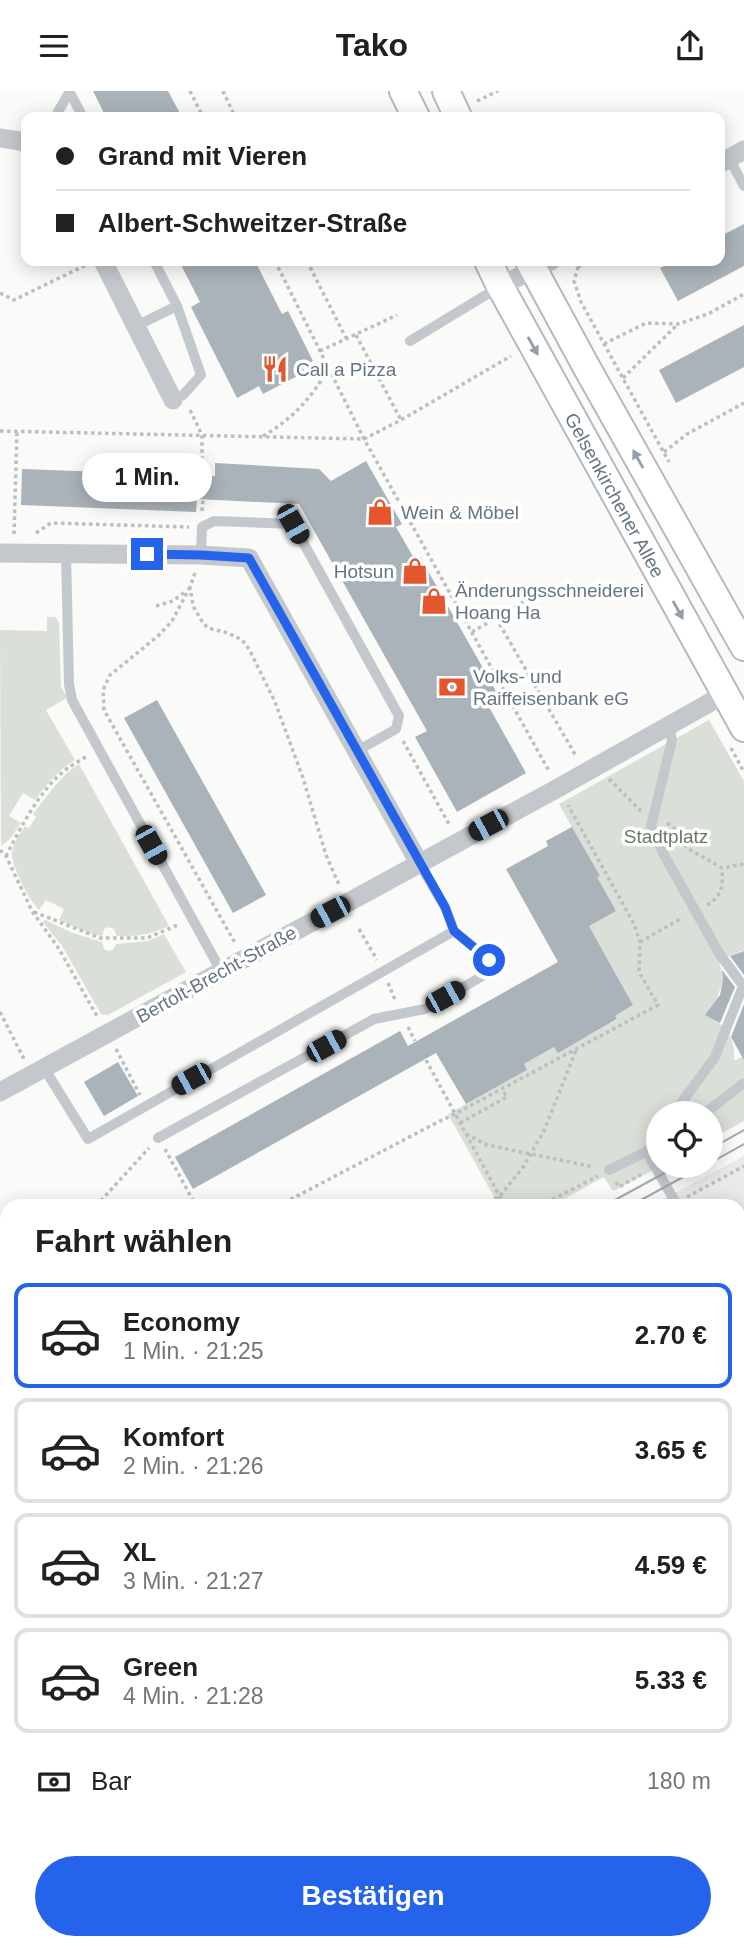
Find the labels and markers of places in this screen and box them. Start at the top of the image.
restaurant icon: Call a Pizza [260,354,290,384]
place label: Call a Pizza [296,359,397,380]
shop icon: Wein & Möbel [365,497,395,527]
place label: Wein & Möbel [401,502,519,523]
shop icon: Hotsun [400,556,430,586]
place label: Hotsun [334,561,394,582]
place label: Änderungsschneiderei Hoang Ha [455,580,644,623]
shop icon: Änderungsschneiderei Hoang Ha [419,586,449,616]
place label: Volks- und Raiffeisenbank eG [473,666,629,709]
bank icon: Volks- und Raiffeisenbank eG [437,672,467,702]

